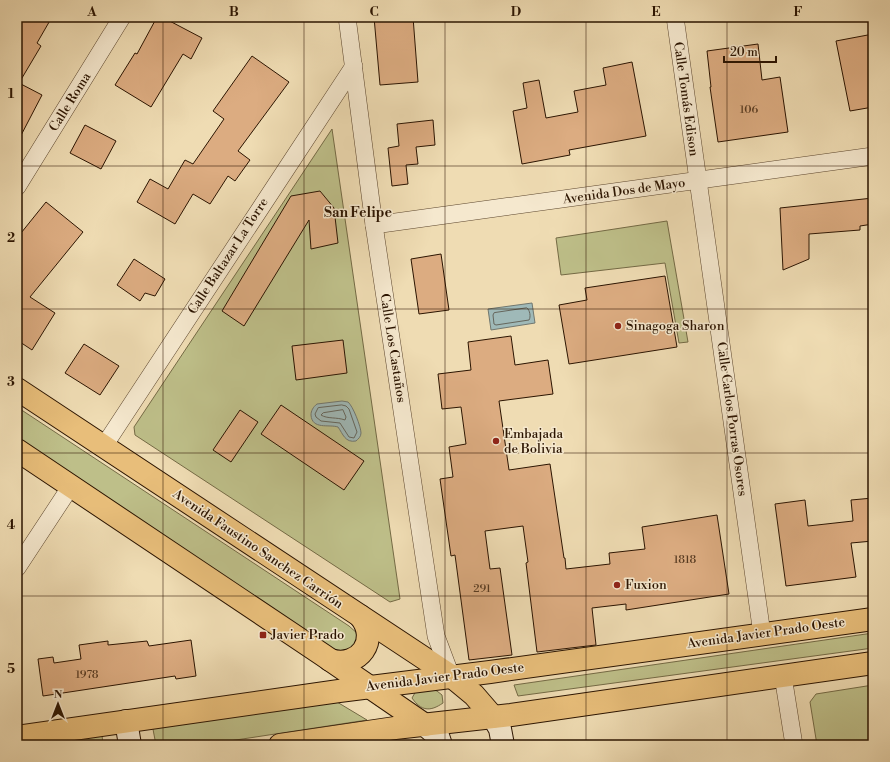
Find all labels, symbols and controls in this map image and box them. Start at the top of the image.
text: A [86,4,97,20]
text: B [229,4,239,20]
text: C [369,4,379,20]
text: D [511,4,521,20]
text: E [651,4,661,20]
text: F [793,4,803,20]
scale bar [724,38,776,64]
street label: Calle Tomás Edison [670,41,702,158]
text: 20 m [730,45,758,60]
street label: Calle Roma [46,69,95,134]
text: 1 [8,86,15,102]
house number: 106 [740,103,759,117]
street label: Avenida Dos de Mayo [561,174,686,208]
street label: Calle Baltazar La Torre [184,194,272,317]
district label: San Felipe [324,204,392,222]
text: 2 [7,230,15,246]
street label: Calle Los Castaños [376,292,410,404]
place label: Sinagoga Sharon [626,318,725,334]
marker: Sinagoga Sharon [613,321,623,331]
street label: Calle Carlos Porras Osores [713,341,751,497]
text: 3 [7,374,15,390]
place label: Embajada de Bolivia [504,426,564,457]
marker: Embajada de Bolivia [491,436,501,446]
street label: Avenida Faustino Sanchez Carrión [169,485,346,612]
text: 4 [7,517,16,533]
house number: 1818 [674,553,696,567]
place label: Fuxion [625,577,667,593]
marker: Fuxion [612,580,622,590]
house number: 291 [473,582,491,596]
street label: Avenida Javier Prado Oeste [685,614,846,652]
place label: Javier Prado [270,627,344,643]
marker: Javier Prado [258,630,268,640]
street label: Avenida Javier Prado Oeste [364,659,526,695]
text: 5 [7,661,15,677]
house number: 1978 [75,668,99,682]
north arrow [38,684,78,724]
text: N [54,688,63,702]

